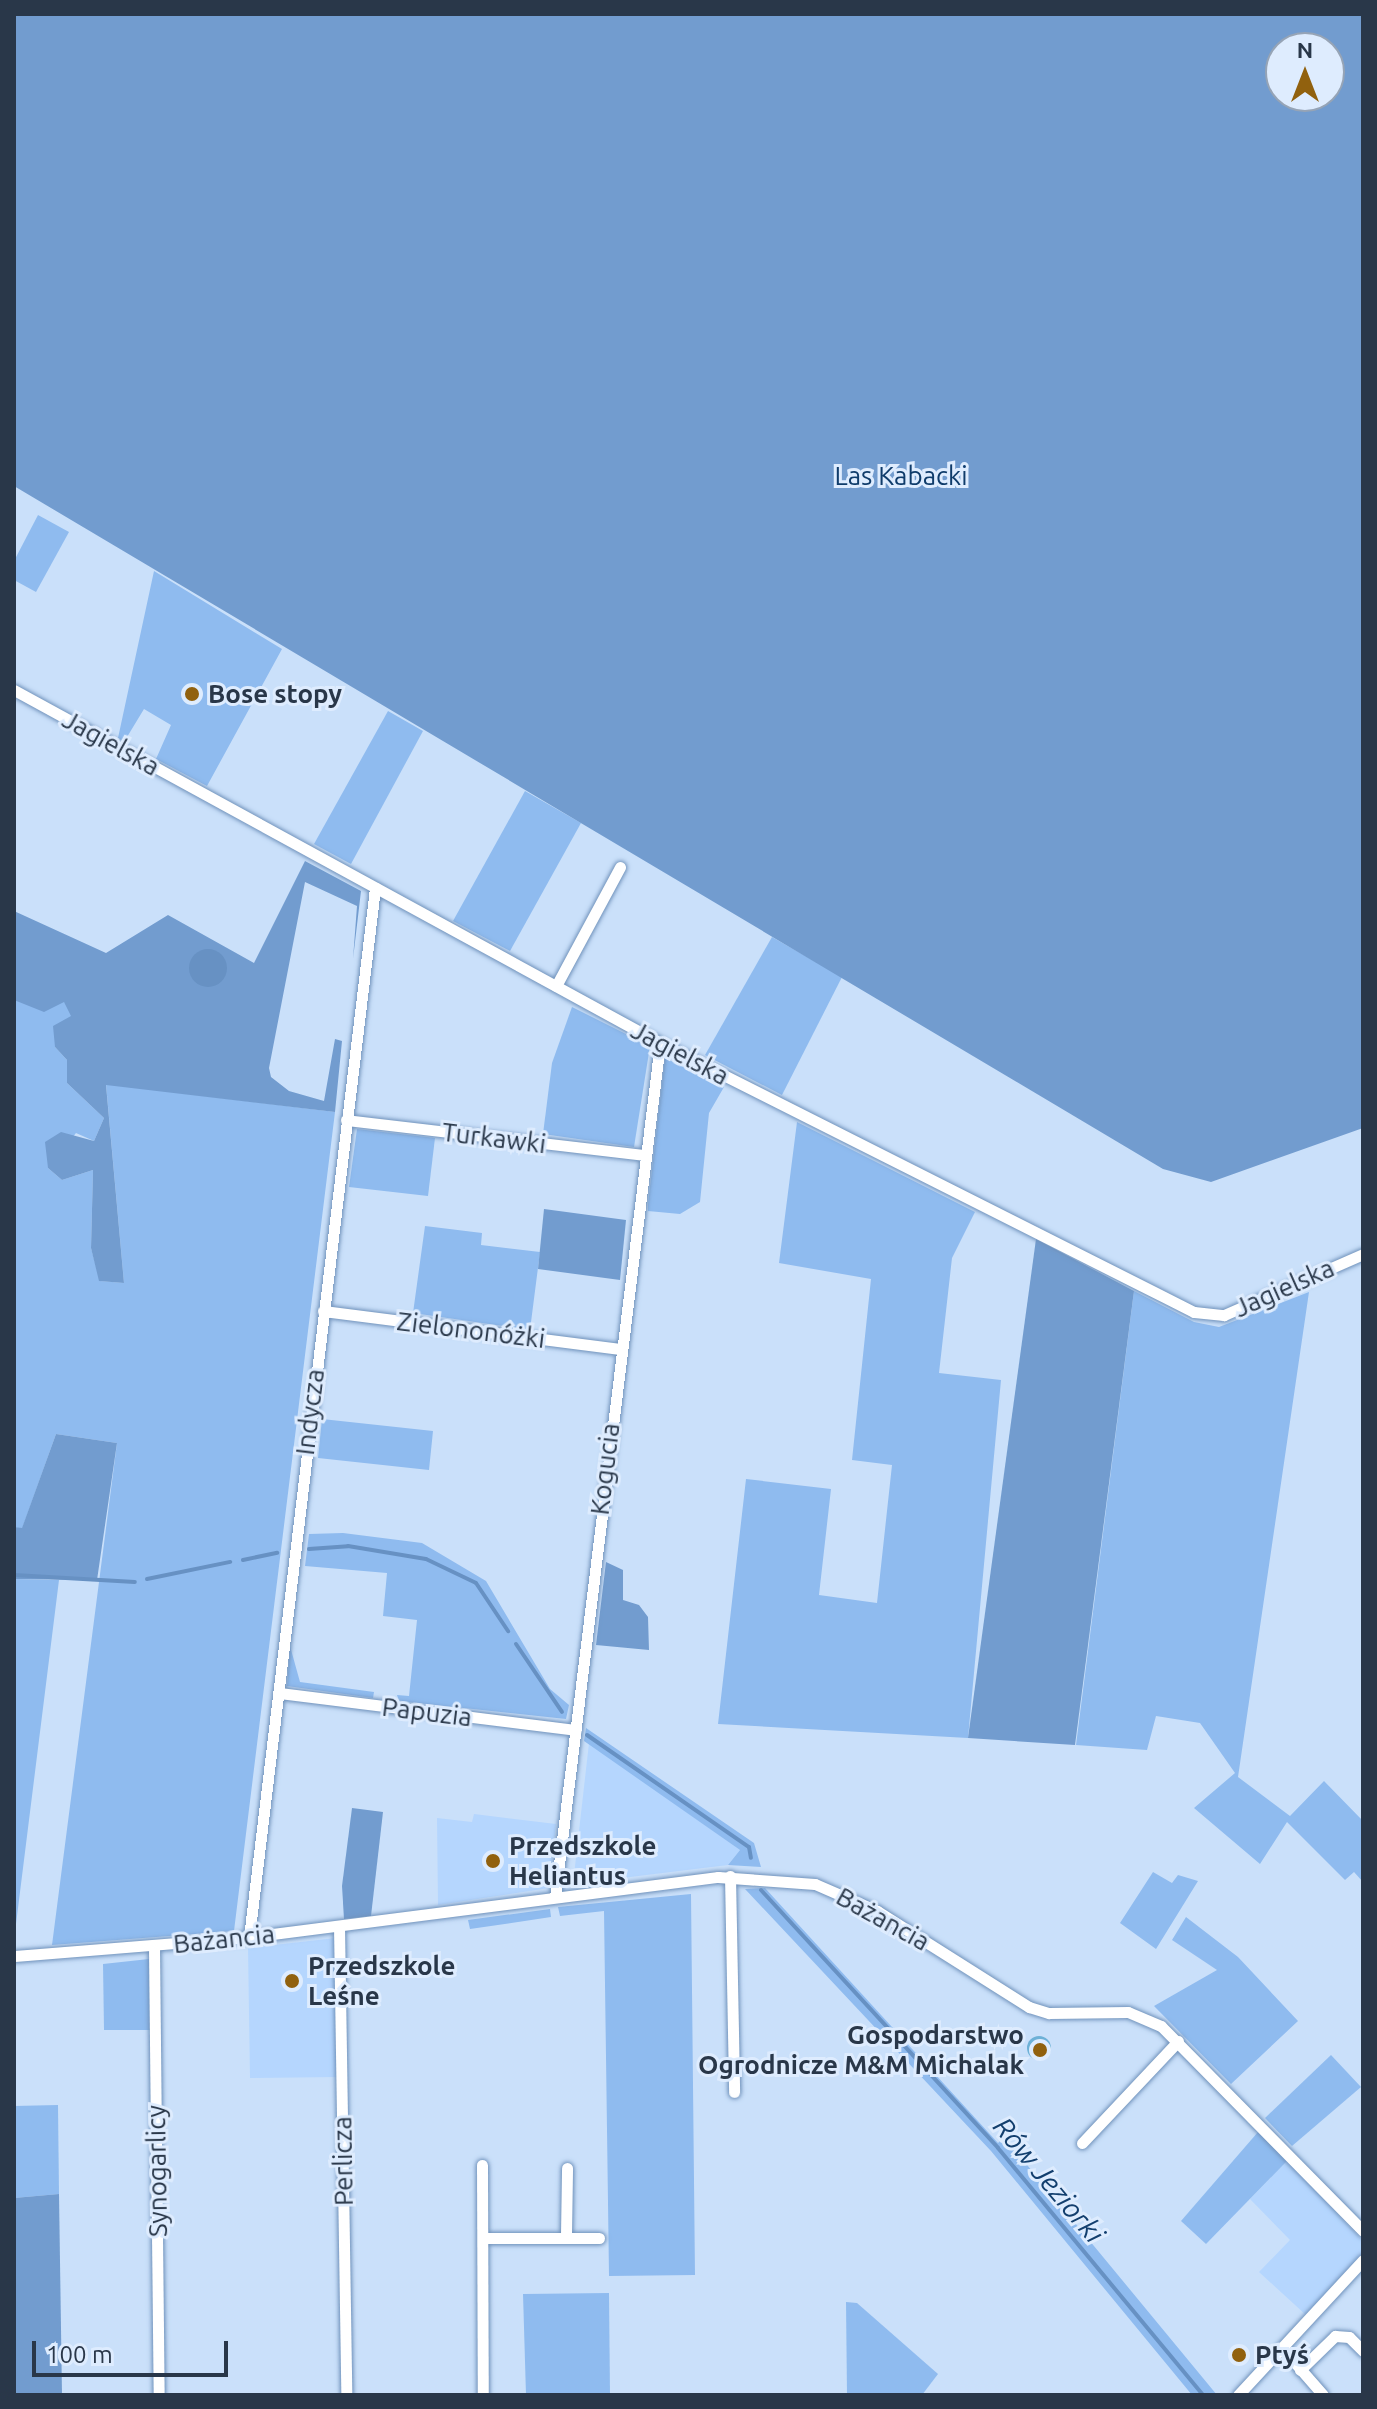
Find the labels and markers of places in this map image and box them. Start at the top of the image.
place label: Bose stopy [208,678,342,710]
marker: Bose stopy [183,685,201,703]
place label: Przedszkole Heliantus [509,1830,656,1892]
marker: Przedszkole Heliantus [484,1852,502,1870]
place label: Przedszkole Leśne [308,1950,455,2012]
marker: Przedszkole Leśne [283,1972,301,1990]
place label: Gospodarstwo Ogrodnicze M&M Michalak [698,2019,1024,2080]
marker: Gospodarstwo Ogrodnicze M&M Michalak [1031,2041,1049,2059]
place label: Ptyś [1255,2339,1309,2371]
marker: Ptyś [1230,2346,1248,2364]

